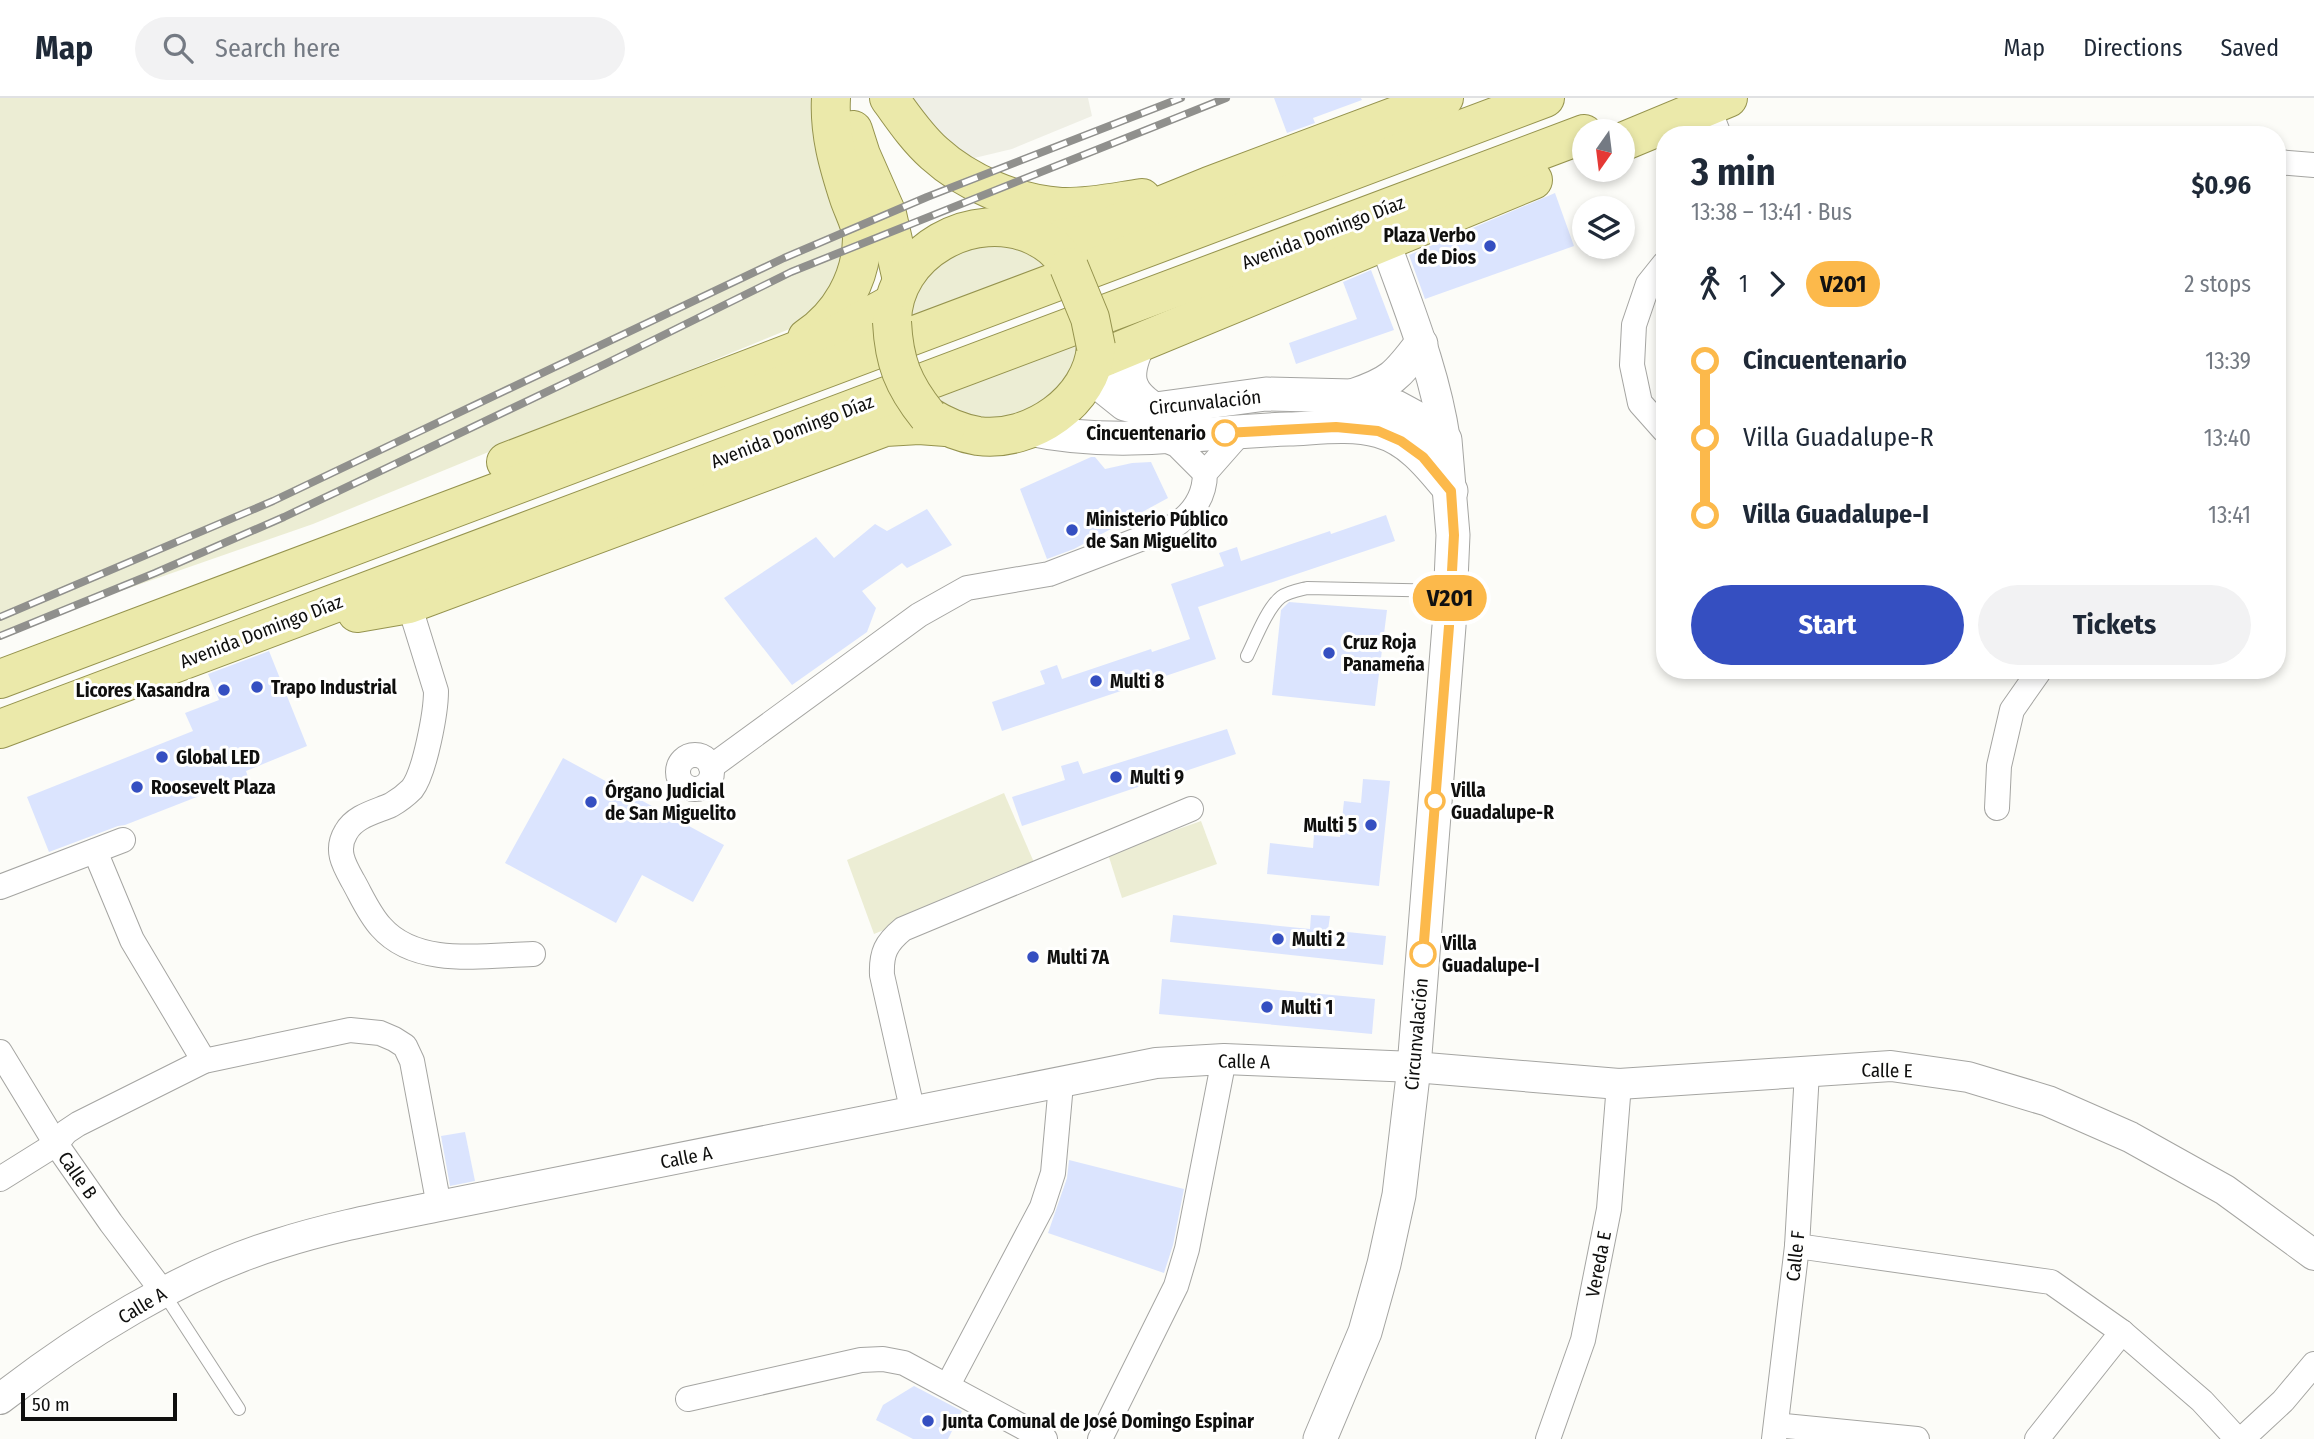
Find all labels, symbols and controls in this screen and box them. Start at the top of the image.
search box [135,17,625,80]
text: Map [35,28,93,68]
icon: search [159,29,197,67]
text: Search here [215,33,340,64]
text: Map [2004,34,2045,62]
text: Directions [2083,34,2182,62]
text: Saved [2220,34,2279,62]
north arrow [1572,119,1634,182]
map controls [1572,119,1635,259]
text: 3 min [1691,149,1776,195]
text: $0.96 [2191,170,2251,201]
street label: Avenida Domingo Díaz [1238,191,1408,274]
button: layers [1572,196,1635,259]
text: 13:38 – 13:41 · Bus [1691,198,1852,226]
place label: Plaza Verbo de Dios [1384,224,1477,269]
marker: Plaza Verbo de Dios [1482,238,1498,254]
icon: walk [1691,265,1729,303]
icon: forward [1758,265,1796,303]
text: 1 [1739,270,1748,298]
text: V201 [1820,270,1866,298]
text: 2 stops [2184,270,2251,298]
text: Cincuentenario [1743,345,1907,376]
text: 13:39 [2205,347,2251,375]
street label: Circunvalación [1148,385,1262,420]
street label: Avenida Domingo Díaz [707,390,877,473]
marker: Cincuentenario [1212,420,1238,446]
place label: Cincuentenario [1086,422,1206,445]
text: Villa Guadalupe-R [1743,422,1934,453]
text: 13:40 [2204,424,2251,452]
text: Villa Guadalupe-I [1743,499,1929,530]
text: 13:41 [2208,501,2251,529]
place label: Ministerio Público de San Miguelito [1086,508,1228,553]
marker: Ministerio Público de San Miguelito [1064,522,1080,538]
line badge: V201 [1401,575,1499,621]
text: V201 [1427,584,1473,612]
button: Start [1691,585,1964,665]
button: Tickets [1978,585,2251,665]
street label: Avenida Domingo Díaz [176,590,346,673]
place label: Cruz Roja Panameña [1343,631,1425,676]
marker: Cruz Roja Panameña [1321,645,1337,661]
place label: Multi 8 [1110,670,1164,693]
marker: Multi 8 [1088,673,1104,689]
place label: Trapo Industrial [271,676,397,699]
place label: Licores Kasandra [76,679,210,702]
marker: Trapo Industrial [249,679,265,695]
marker: Licores Kasandra [216,682,232,698]
place label: Global LED [176,746,260,769]
marker: Global LED [154,749,170,765]
place label: Multi 9 [1130,766,1184,789]
marker: Multi 9 [1108,769,1124,785]
place label: Roosevelt Plaza [151,776,276,799]
marker: Roosevelt Plaza [129,779,145,795]
place label: Órgano Judicial de San Miguelito [605,779,736,825]
place label: Villa Guadalupe-R [1450,779,1554,824]
marker: Villa Guadalupe-R [1425,791,1445,811]
marker: Órgano Judicial de San Miguelito [583,794,599,810]
place label: Multi 5 [1303,814,1357,837]
marker: Multi 5 [1363,817,1379,833]
place label: Multi 2 [1292,928,1345,951]
marker: Multi 2 [1270,931,1286,947]
place label: Villa Guadalupe-I [1441,932,1539,977]
marker: Villa Guadalupe-I [1410,941,1436,967]
place label: Multi 7A [1047,946,1110,969]
marker: Multi 7A [1025,949,1041,965]
street label: Circunvalación [1400,977,1433,1091]
place label: Multi 1 [1281,996,1333,1019]
marker: Multi 1 [1259,999,1275,1015]
street label: Calle A [1218,1050,1270,1073]
street label: Calle E [1861,1059,1913,1082]
street label: Calle A [658,1141,714,1174]
street label: Calle B [53,1147,102,1203]
street label: Vereda E [1581,1229,1616,1299]
street label: Calle F [1781,1230,1810,1282]
street label: Calle A [114,1282,171,1329]
scale bar [21,1390,177,1422]
text: 50 m [32,1393,70,1416]
place label: Junta Comunal de José Domingo Espinar [941,1410,1255,1433]
marker: Junta Comunal de José Domingo Espinar [920,1413,936,1429]

